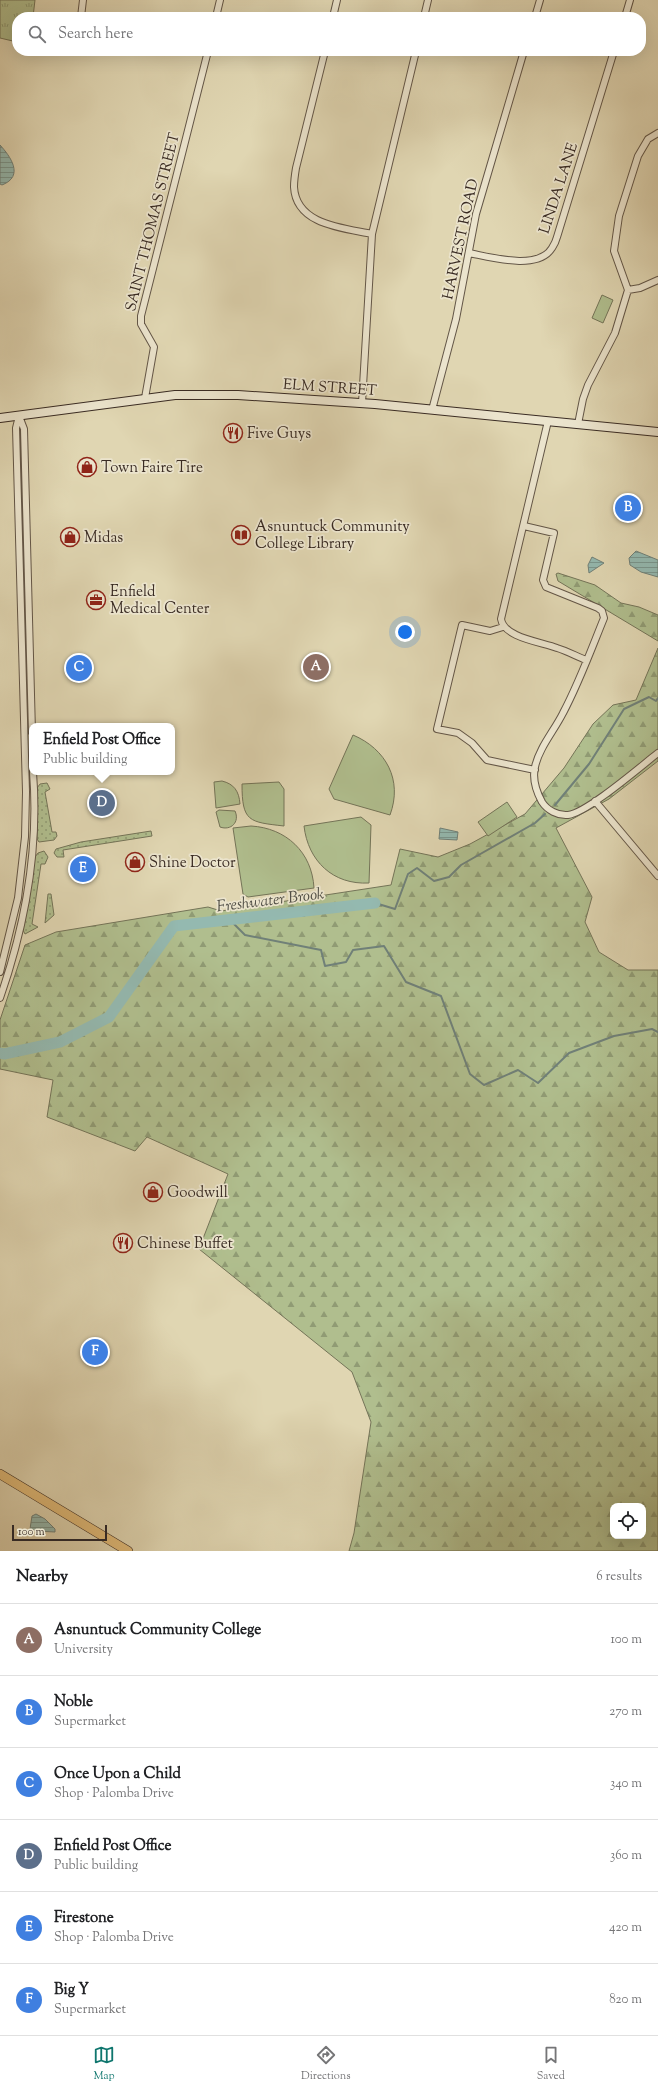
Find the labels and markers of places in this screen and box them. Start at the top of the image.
restaurant icon: Five Guys [222,422,244,444]
place label: Five Guys [247,424,311,445]
shop icon: Town Faire Tire [76,456,98,478]
place label: Town Faire Tire [101,458,203,479]
pin: B [615,493,641,523]
place label: Asnuntuck Community College Library [255,517,410,555]
library icon: Asnuntuck Community College Library [230,524,252,546]
shop icon: Midas [59,526,81,548]
place label: Midas [84,528,123,549]
place label: Enfield Medical Center [110,582,210,620]
office icon: Enfield Medical Center [85,589,107,611]
pin: A [303,652,329,682]
pin: C [66,653,92,683]
pin: D [89,788,115,818]
shop icon: Shine Doctor [124,851,146,873]
place label: Shine Doctor [149,853,236,874]
pin: E [70,854,96,884]
shop icon: Goodwill [142,1181,164,1203]
place label: Goodwill [167,1183,228,1204]
restaurant icon: Chinese Buffet [112,1232,134,1254]
place label: Chinese Buffet [137,1234,233,1255]
pin: F [82,1337,108,1367]

